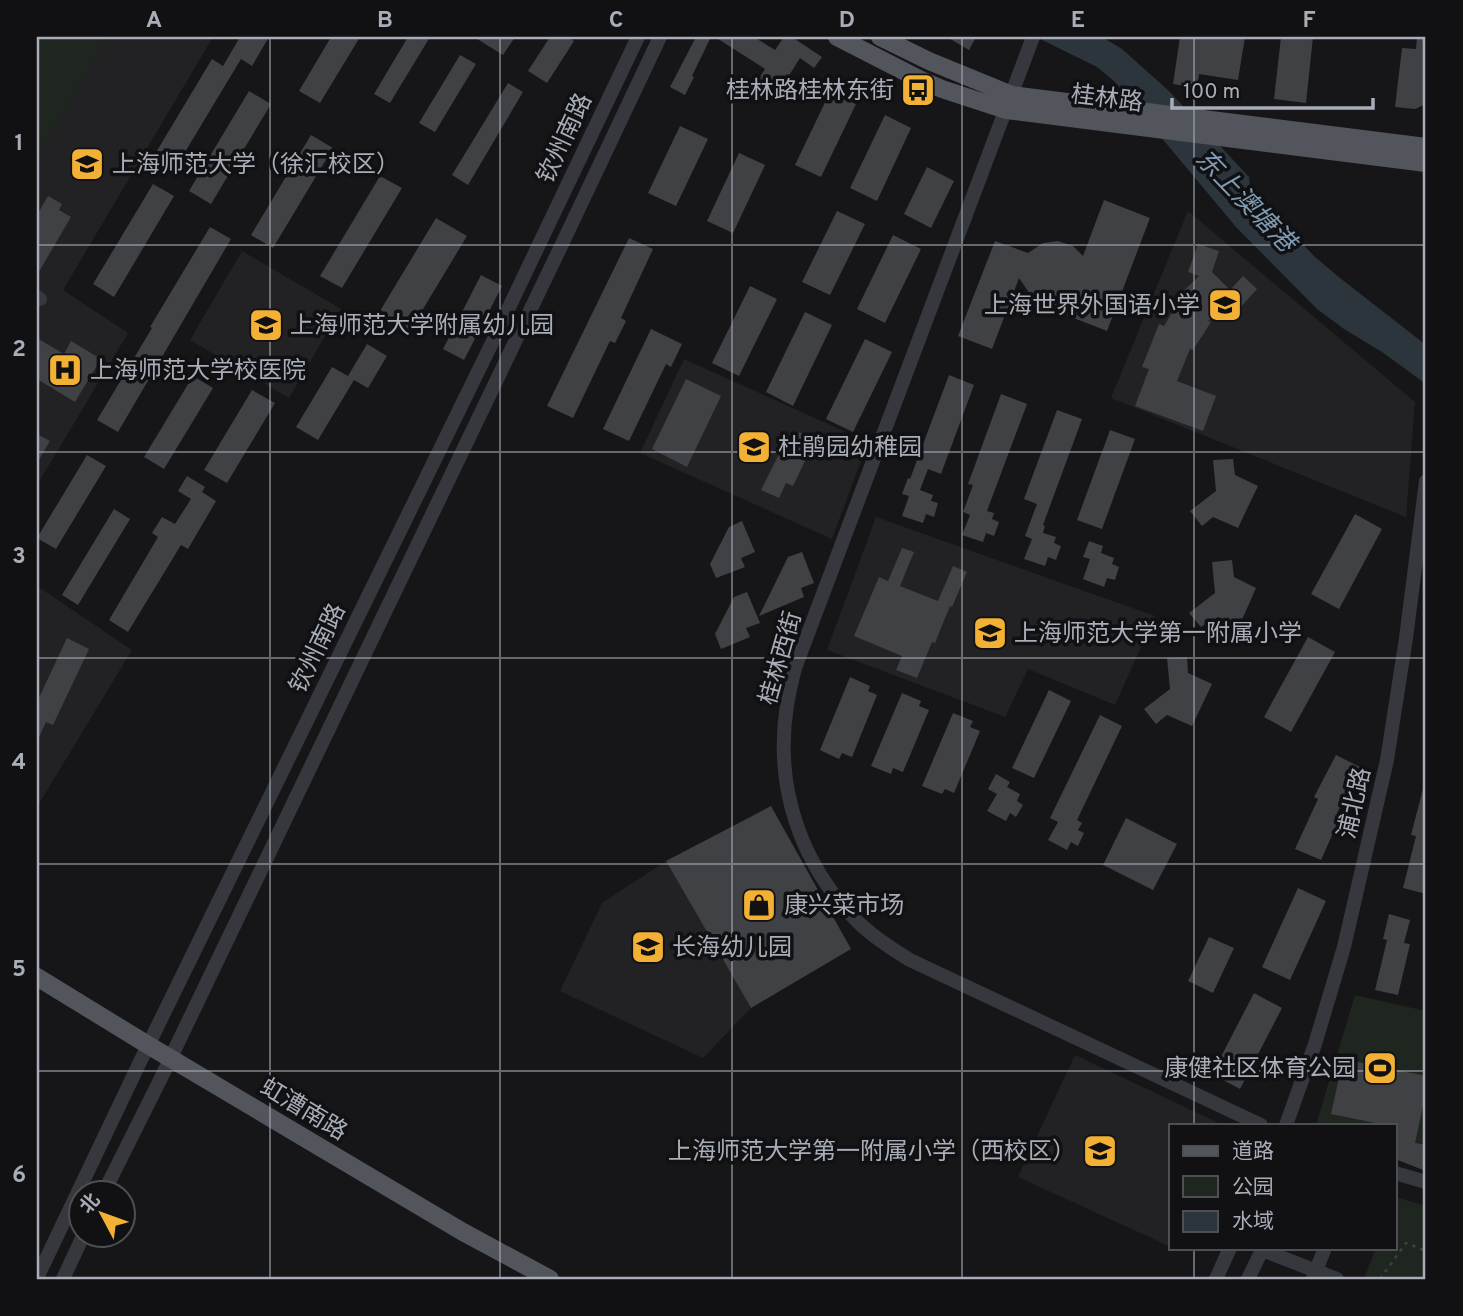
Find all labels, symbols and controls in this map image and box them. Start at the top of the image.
text: A [146,7,162,36]
text: B [377,7,393,36]
text: C [609,7,623,36]
text: D [839,7,855,36]
text: E [1071,7,1085,36]
text: F [1302,7,1316,36]
scale bar [1172,66,1374,110]
bus stop icon: 桂林路桂林东街 [899,71,937,109]
place label: 桂林路桂林东街 [726,77,894,107]
text: 100 m [1183,79,1240,106]
street label: 桂林路 [1069,81,1144,119]
street label: 钦州南路 [532,89,600,189]
text: 1 [14,130,24,159]
water label: 东上澳塘港 [1187,144,1304,263]
school or university icon: 上海师范大学（徐汇校区） [68,145,106,183]
place label: 上海师范大学（徐汇校区） [112,151,400,181]
school or university icon: 上海世界外国语小学 [1206,286,1244,324]
place label: 上海世界外国语小学 [984,292,1200,322]
school or university icon: 上海师范大学附属幼儿园 [247,306,285,344]
place label: 上海师范大学附属幼儿园 [290,312,554,342]
text: 2 [12,336,26,365]
hospital icon: 上海师范大学校医院 [46,351,84,389]
place label: 上海师范大学校医院 [90,357,306,387]
school or university icon: 杜鹃园幼稚园 [735,428,773,466]
place label: 杜鹃园幼稚园 [778,434,922,464]
text: 3 [12,543,26,572]
street label: 钦州南路 [284,599,353,699]
street label: 桂林西街 [754,608,810,709]
school or university icon: 上海师范大学第一附属小学 [971,614,1009,652]
place label: 上海师范大学第一附属小学 [1014,620,1302,650]
text: 4 [12,749,26,778]
street label: 浦北路 [1333,765,1379,842]
shop icon: 康兴菜市场 [740,886,778,924]
place label: 康兴菜市场 [784,892,904,922]
school or university icon: 长海幼儿园 [629,928,667,966]
place label: 长海幼儿园 [672,934,792,964]
text: 5 [12,956,26,985]
sports icon: 康健社区体育公园 [1361,1049,1399,1087]
place label: 康健社区体育公园 [1164,1055,1356,1085]
street label: 虹漕南路 [254,1073,352,1148]
legend [1169,1124,1396,1250]
school or university icon: 上海师范大学第一附属小学（西校区） [1081,1132,1119,1170]
place label: 上海师范大学第一附属小学（西校区） [668,1138,1076,1168]
text: 道路 [1232,1139,1274,1166]
text: 6 [12,1162,26,1191]
text: 公园 [1232,1175,1274,1202]
north arrow [66,1180,136,1250]
text: 北 [75,1189,106,1219]
text: 水域 [1232,1209,1274,1236]

